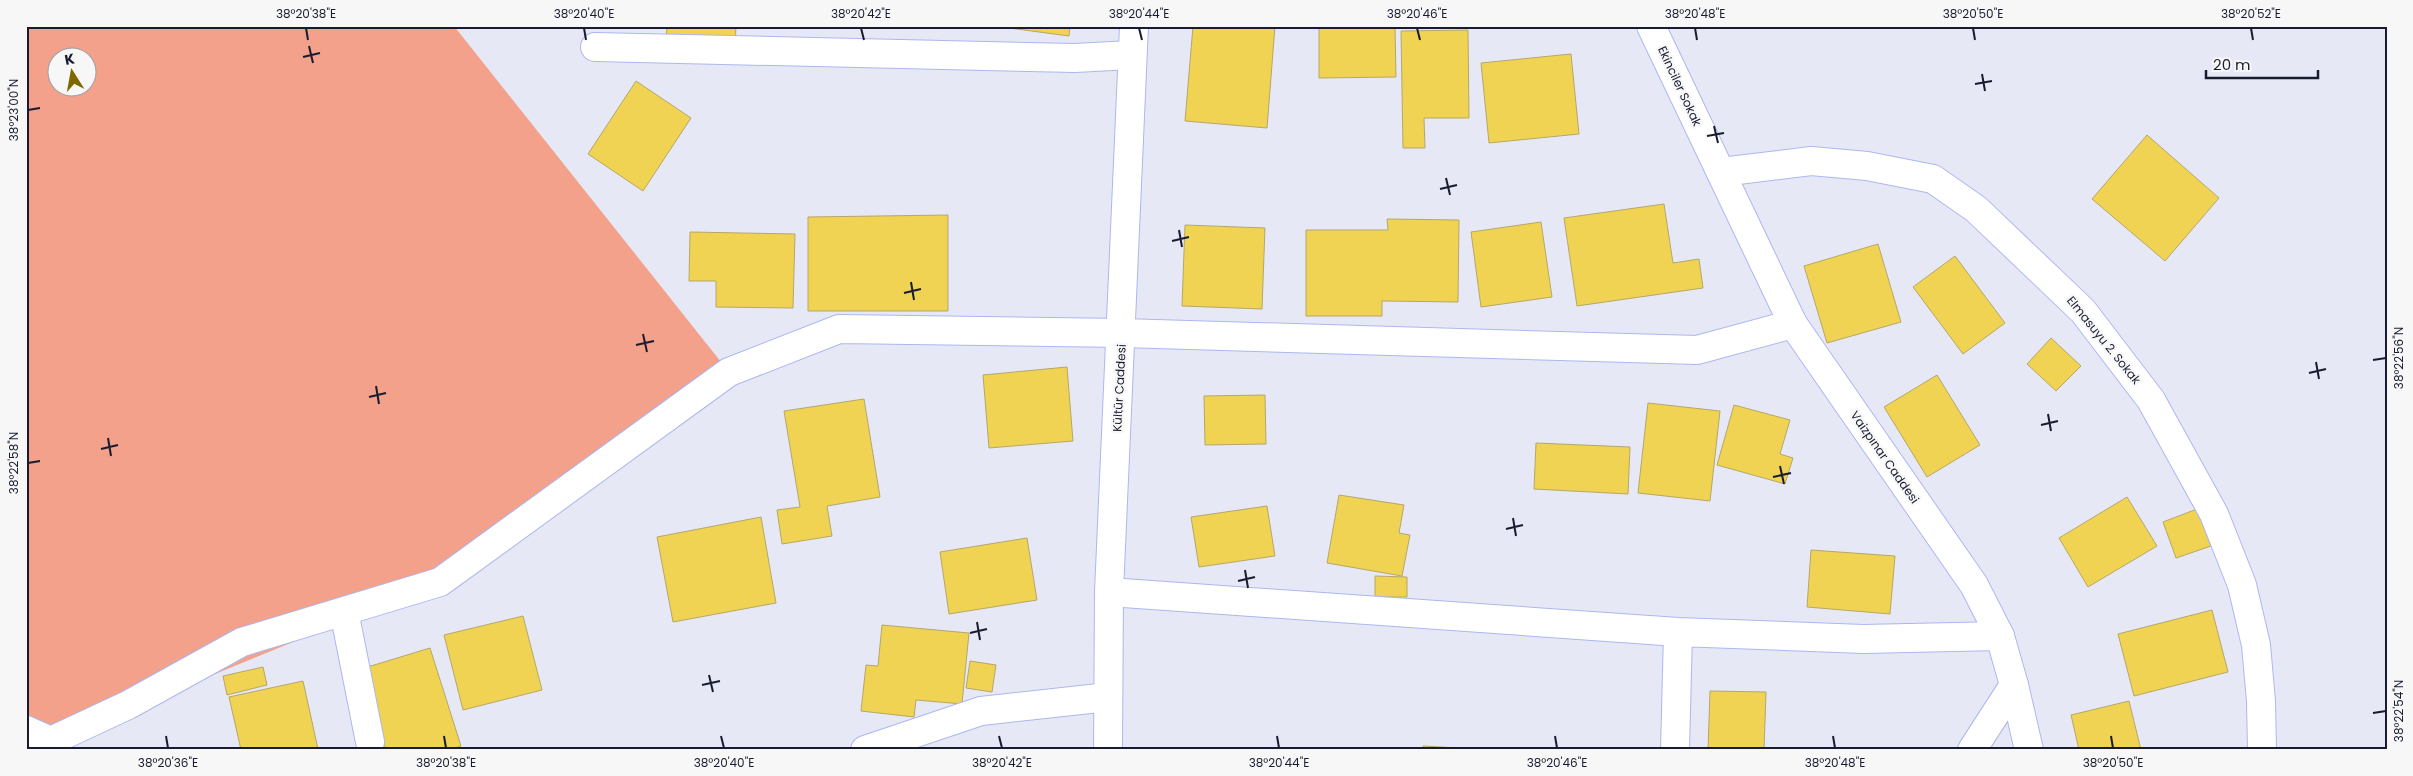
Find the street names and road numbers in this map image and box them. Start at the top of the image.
street label: Ekinciler Sokak [1654,43,1706,130]
street label: Elmasuyu 2. Sokak [2063,292,2145,388]
street label: Kültür Caddesi [1108,344,1130,432]
street label: Vaizpınar Caddesi [1847,407,1923,507]

